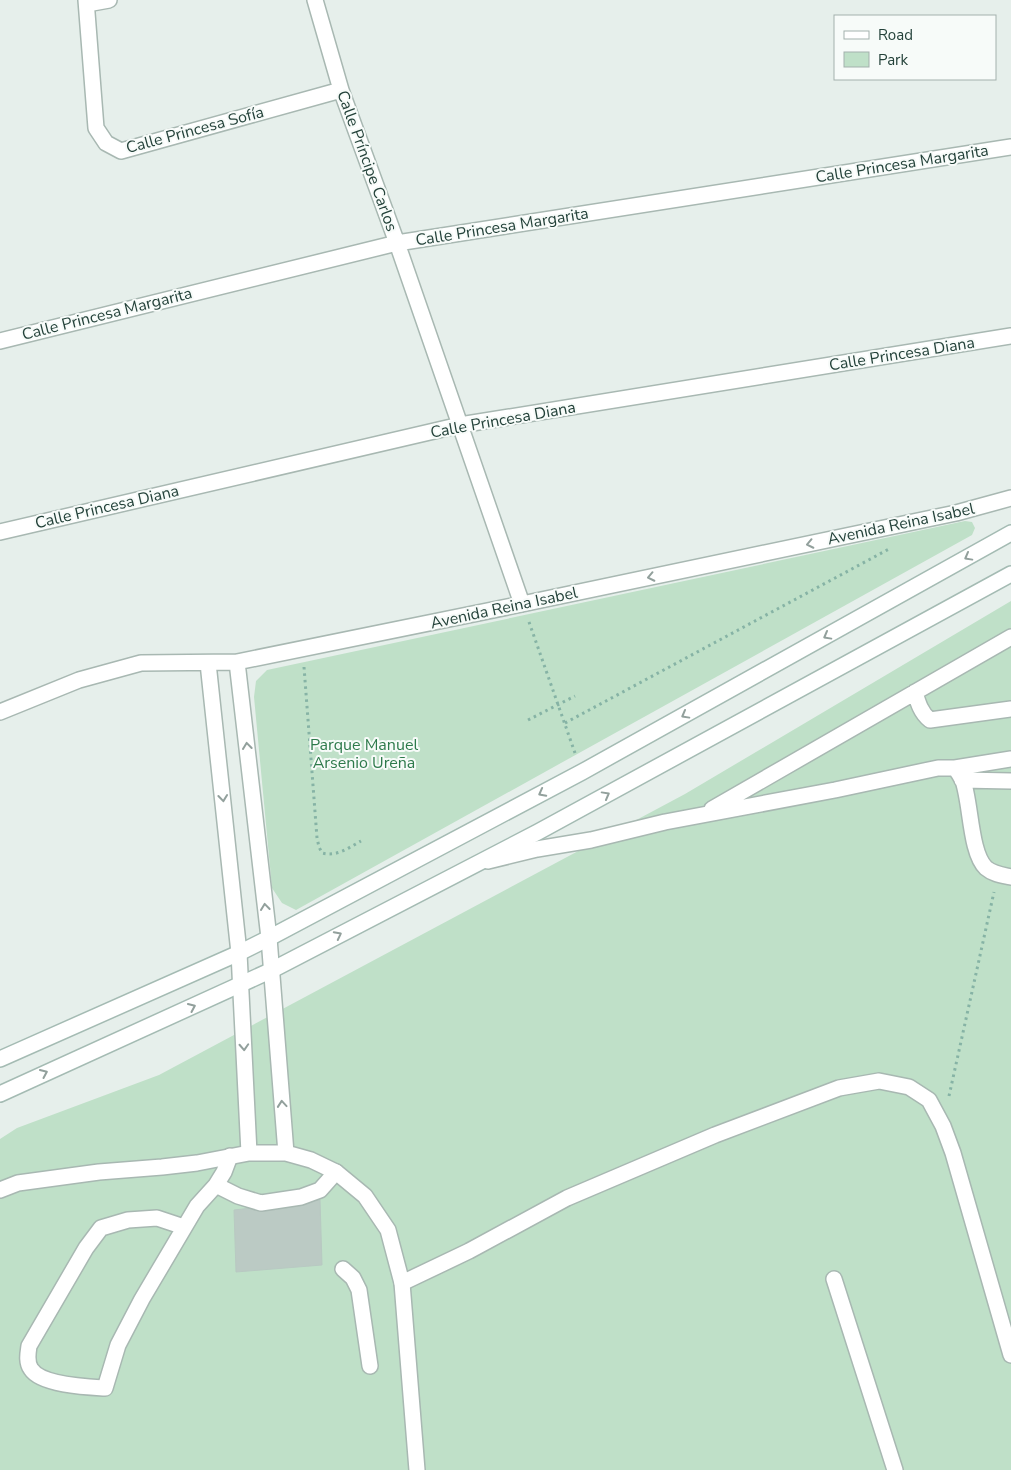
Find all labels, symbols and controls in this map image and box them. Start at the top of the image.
legend [834,15,996,80]
text: Road [878,25,913,45]
text: Park [878,50,908,70]
street label: Calle Príncipe Carlos [331,87,403,235]
street label: Calle Princesa Sofía [124,101,266,159]
street label: Calle Princesa Margarita [814,139,990,189]
street label: Calle Princesa Margarita [414,202,590,252]
street label: Calle Princesa Margarita [20,282,194,346]
street label: Calle Princesa Diana [828,332,976,376]
street label: Calle Princesa Diana [429,396,577,444]
street label: Calle Princesa Diana [33,480,181,534]
street label: Avenida Reina Isabel [825,498,977,550]
one-way arrow [806,538,814,549]
one-way arrow [965,551,974,561]
one-way arrow [647,571,655,582]
street label: Avenida Reina Isabel [428,582,580,634]
one-way arrow [823,630,832,640]
one-way arrow [681,709,690,719]
park label: Parque Manuel Arsenio Ureña [310,734,418,774]
one-way arrow [242,742,253,750]
one-way arrow [538,787,547,797]
one-way arrow [601,791,610,801]
one-way arrow [217,795,228,803]
one-way arrow [260,903,271,911]
one-way arrow [333,932,342,942]
one-way arrow [187,1002,196,1013]
one-way arrow [238,1044,249,1052]
one-way arrow [39,1069,48,1080]
one-way arrow [277,1100,288,1108]

